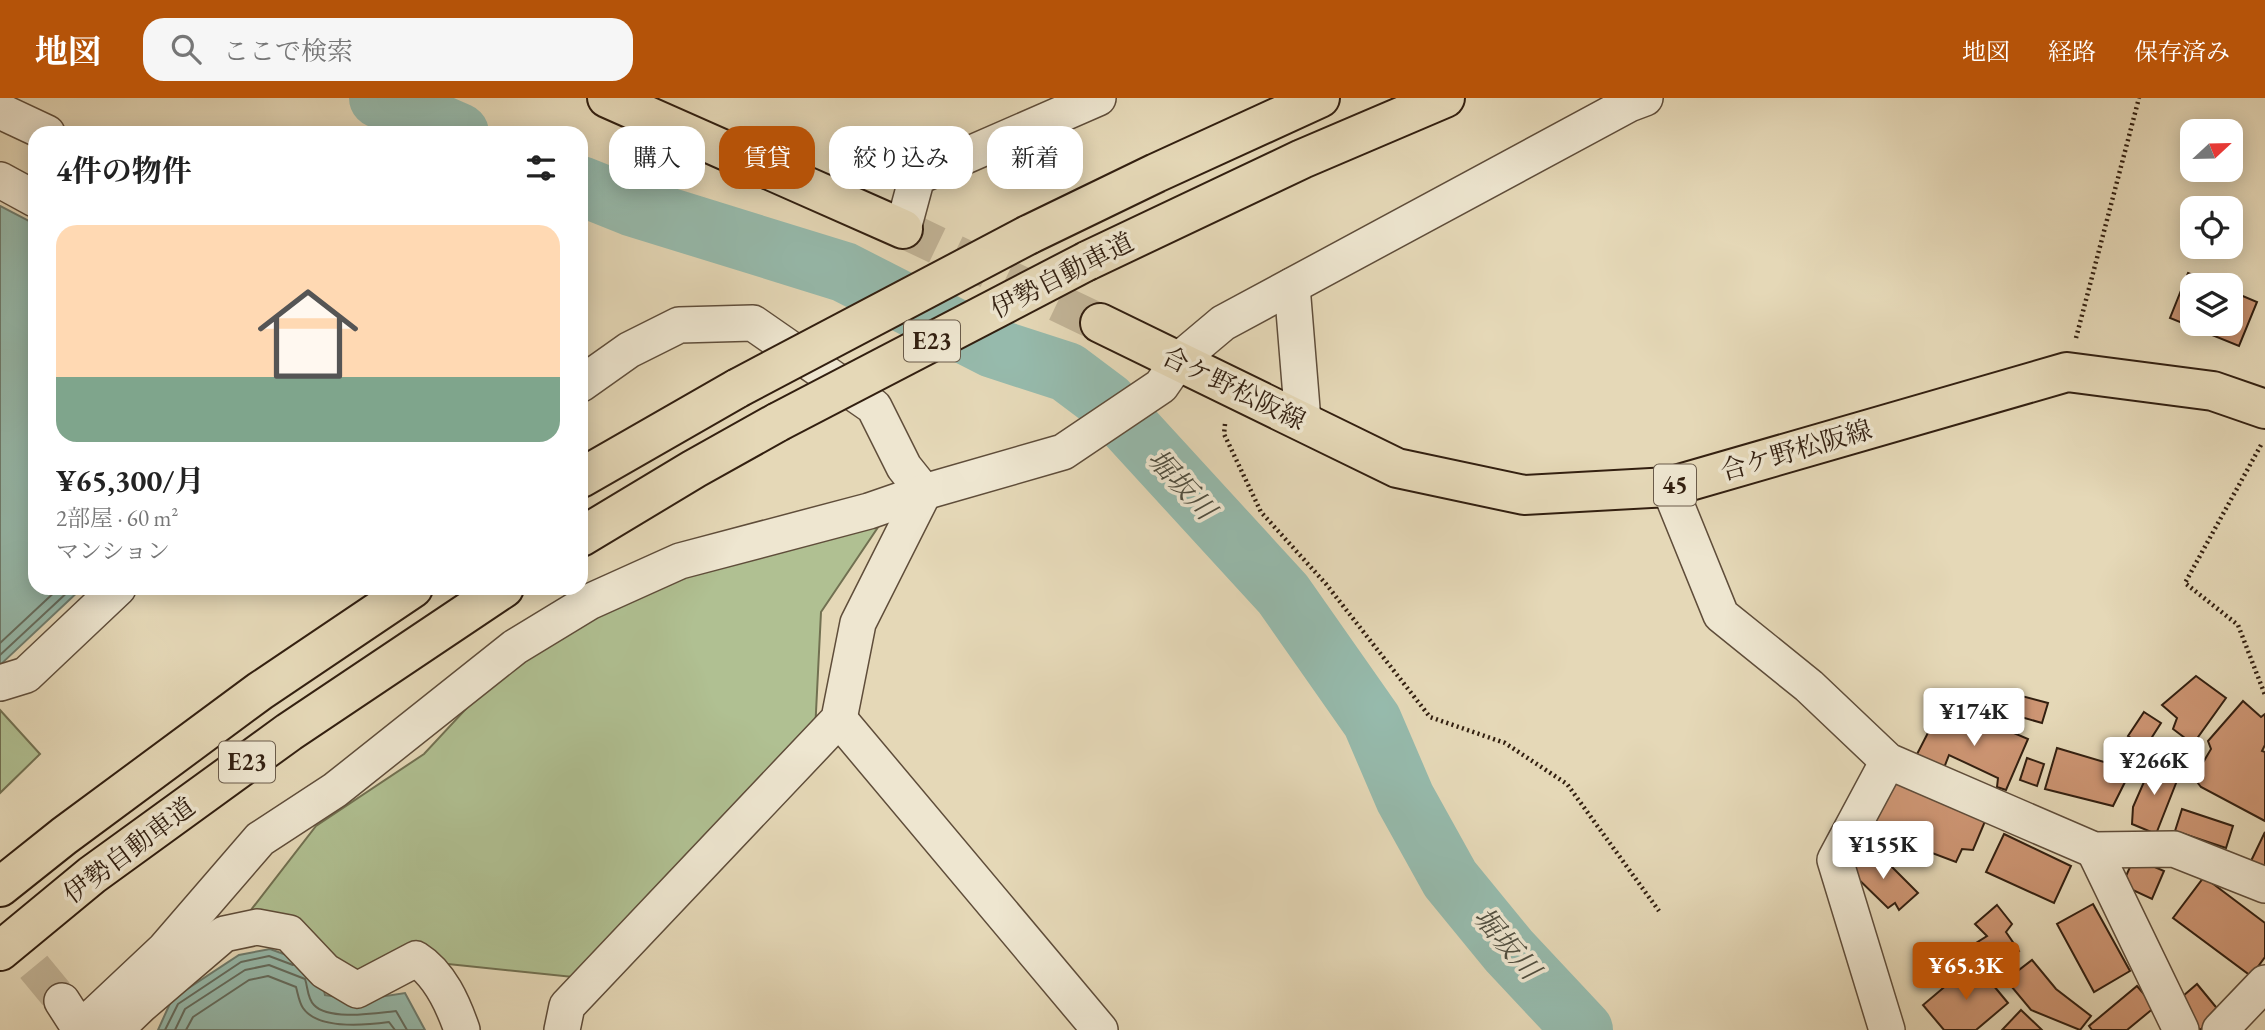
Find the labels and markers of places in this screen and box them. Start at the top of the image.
pin: ¥174K [1925,688,2023,748]
pin: ¥266K [2105,738,2203,797]
pin: ¥155K [1834,822,1932,881]
pin: ¥65.3K [1909,942,2023,1002]

